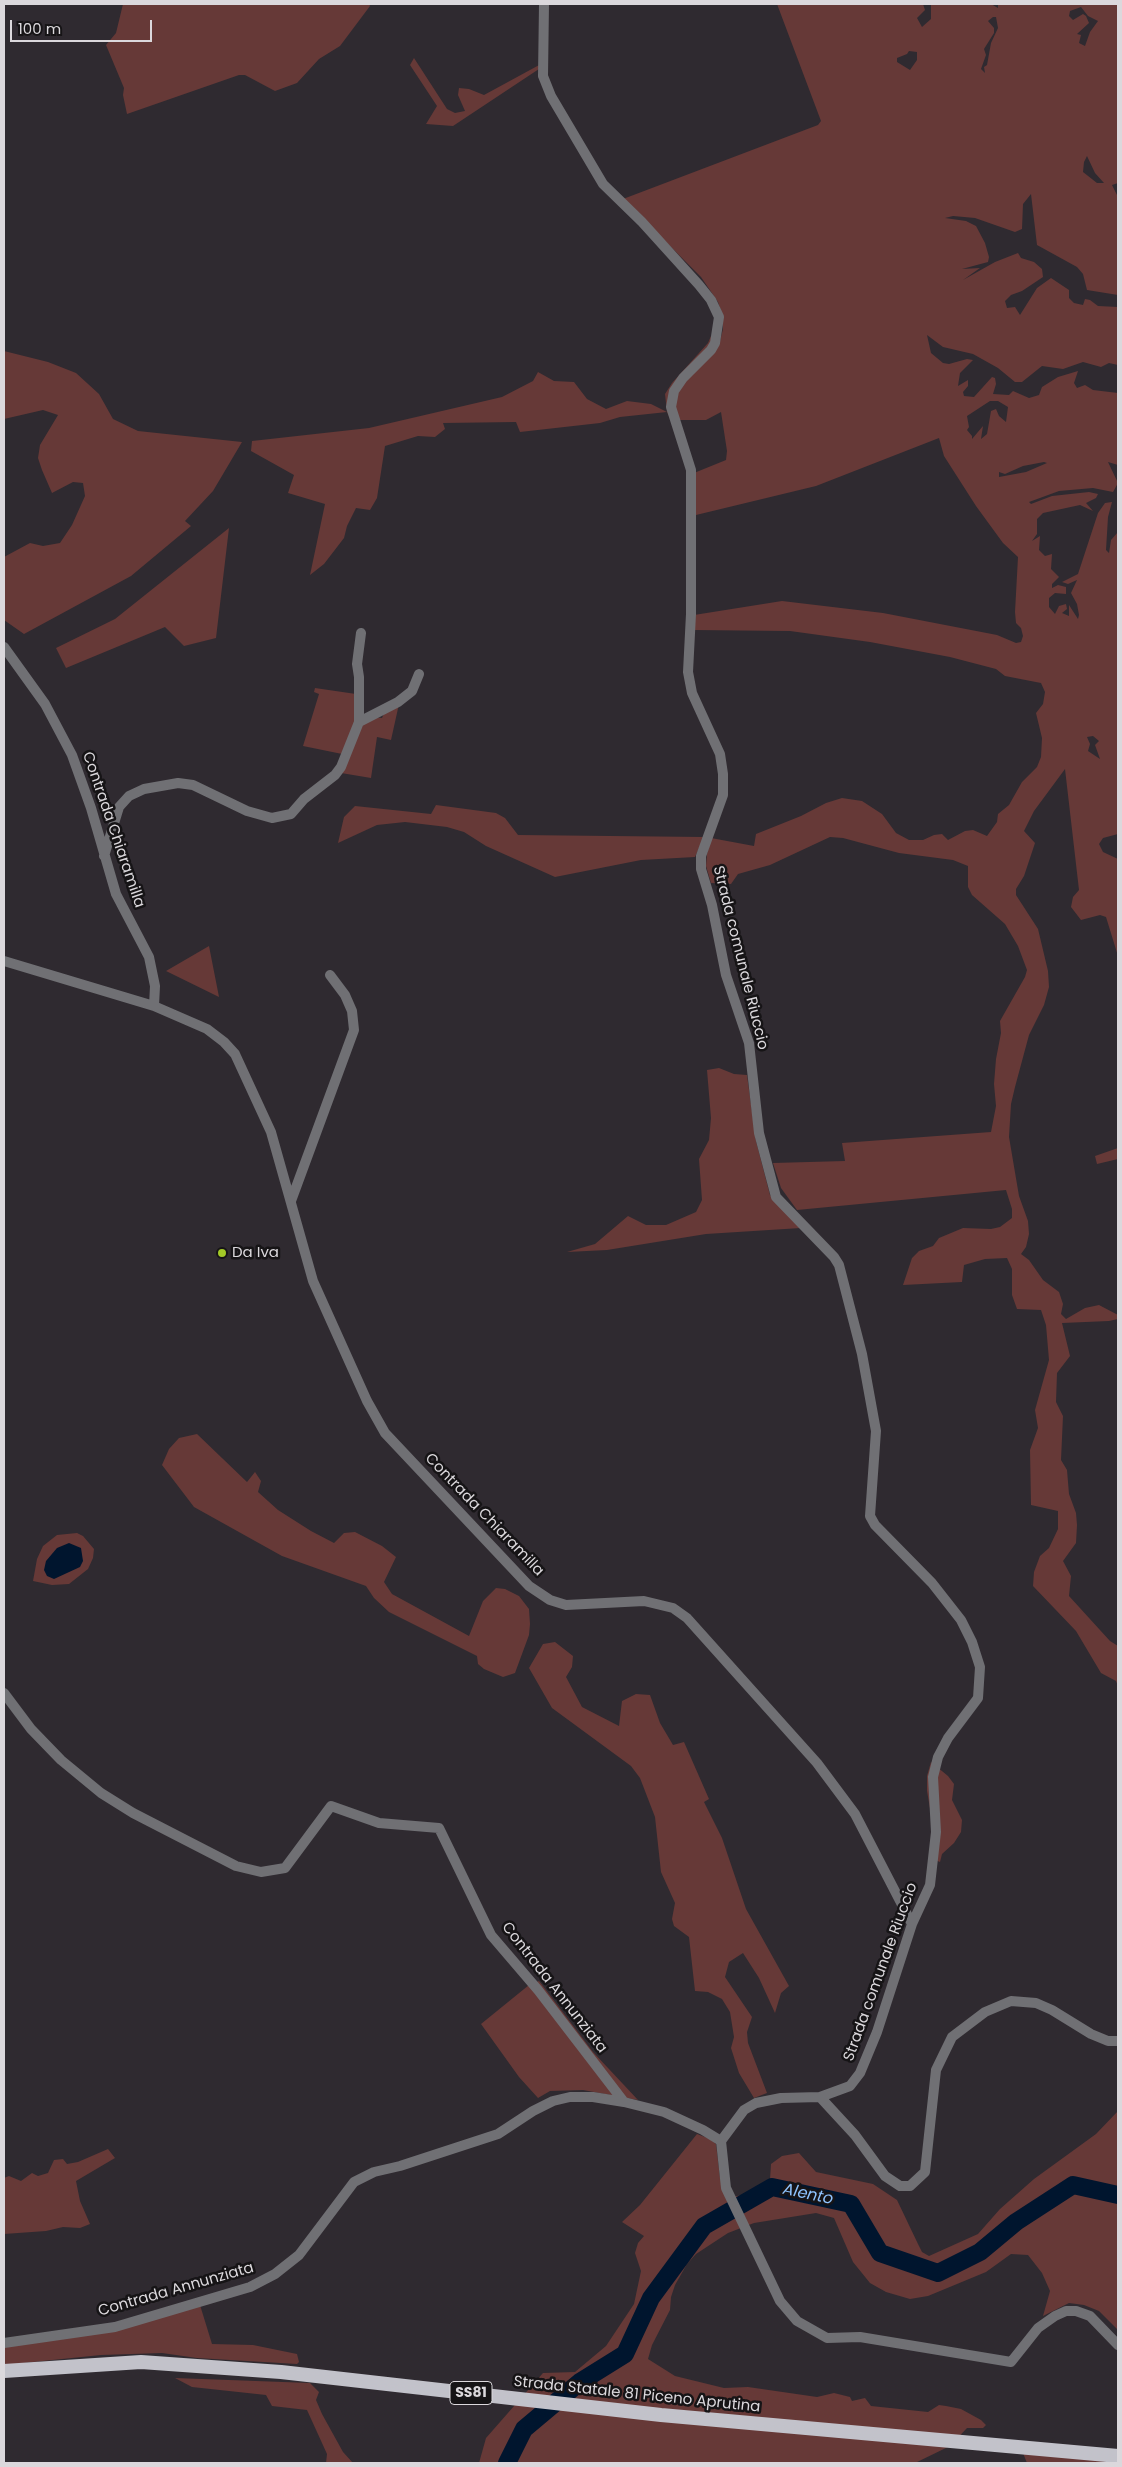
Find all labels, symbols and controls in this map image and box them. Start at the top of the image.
scale bar [12,10,155,42]
text: 100 m [18,18,61,39]
street label: Contrada Chiaramilla [78,750,148,910]
street label: Strada comunale Riuccio [708,864,772,1052]
place label: Da Iva [232,1244,279,1262]
marker: Da Iva [216,1247,228,1259]
street label: Contrada Chiaramilla [421,1450,547,1580]
street label: Strada comunale Riuccio [840,1880,922,2064]
street label: Contrada Annunziata [497,1919,611,2057]
water label: Alento [781,2180,835,2210]
street label: Contrada Annunziata [96,2259,256,2321]
street label: Strada Statale 81 Piceno Aprutina [513,2373,761,2417]
road number: SS81 [450,2382,492,2404]

